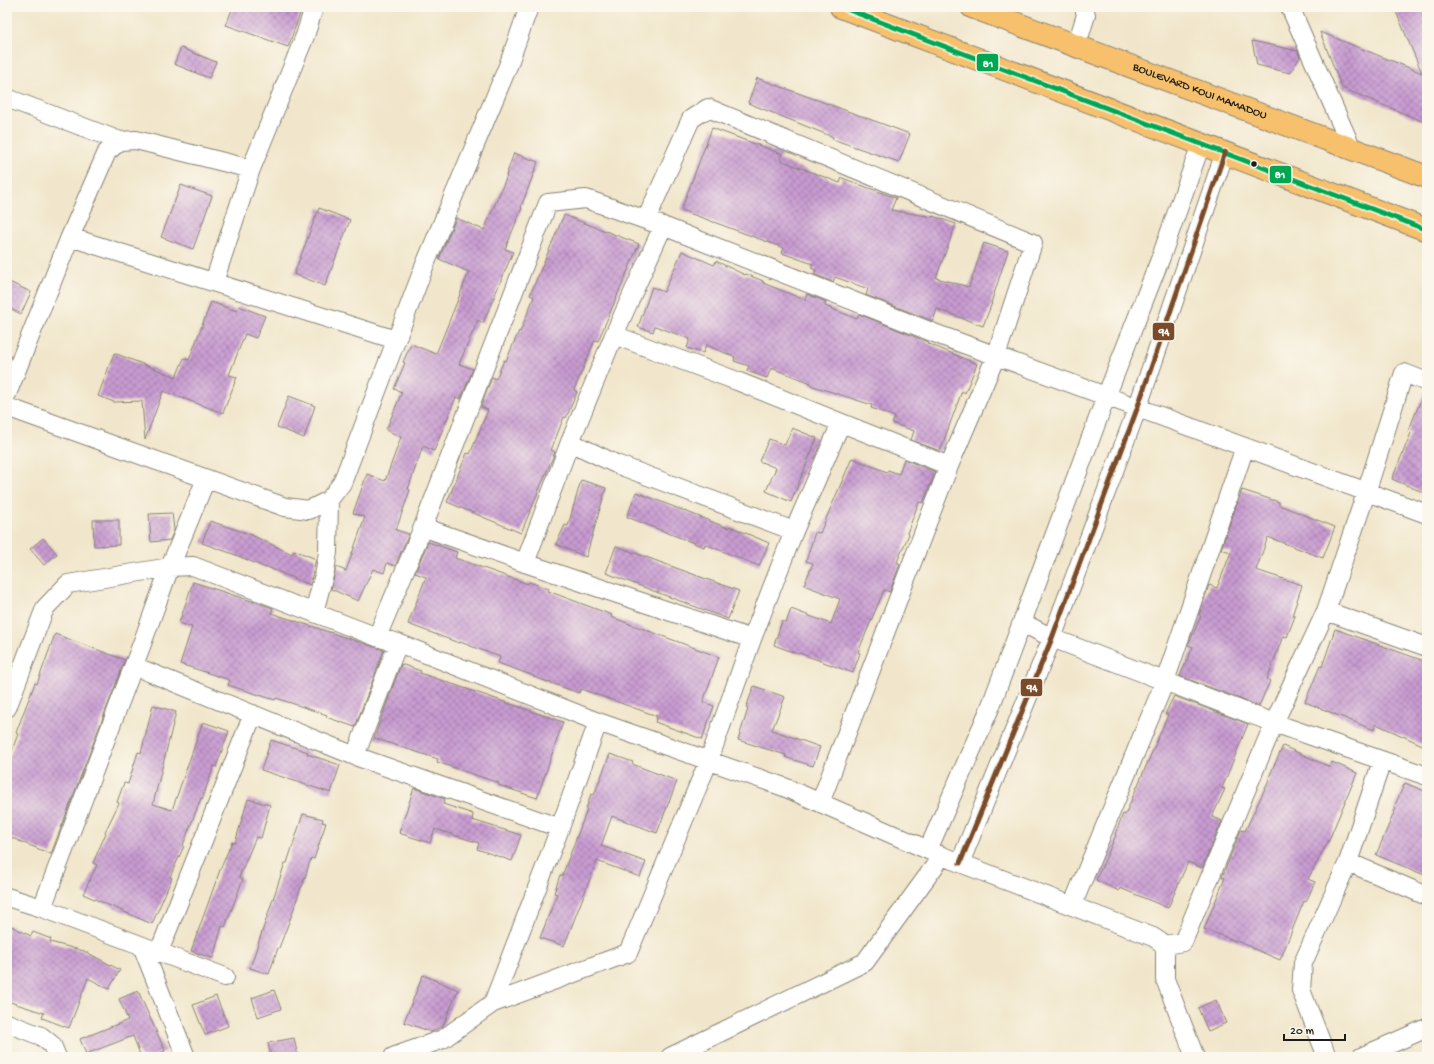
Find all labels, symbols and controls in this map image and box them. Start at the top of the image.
line badge: 81 [976,53,999,72]
text: 81 [983,59,993,71]
street label: BOULEVARD KOUI MAMADOU [1130,60,1269,124]
unlabelled marker [1249,159,1259,169]
line badge: 81 [1269,165,1292,184]
text: 81 [1275,170,1285,182]
line badge: 94 [1152,322,1175,341]
text: 94 [1158,327,1170,339]
line badge: 94 [1020,678,1043,697]
text: 94 [1026,683,1038,695]
scale bar [1284,1016,1345,1042]
text: 20 m [1290,1025,1315,1039]

